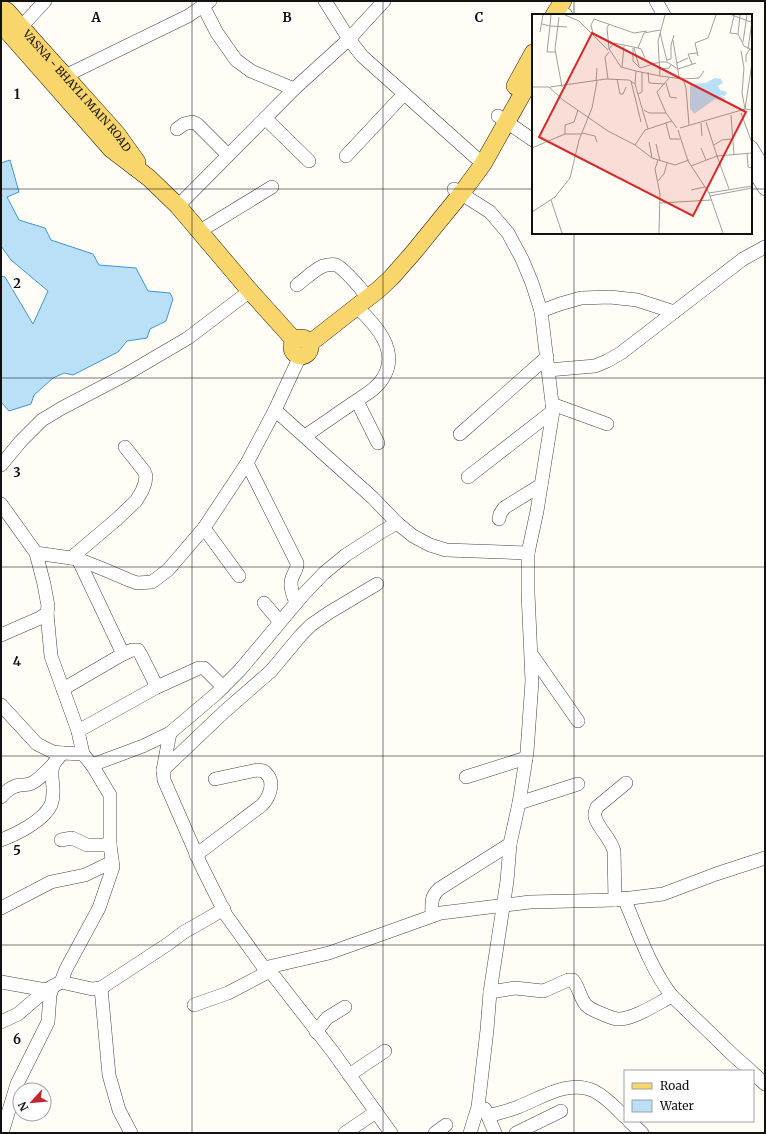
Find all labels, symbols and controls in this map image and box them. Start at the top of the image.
text: A [90,9,101,26]
text: B [282,9,292,26]
text: C [475,9,484,26]
inset map [532,14,752,234]
street label: VASNA - BHAYLI MAIN ROAD [19,26,134,154]
text: 1 [14,86,20,103]
text: 2 [13,275,21,292]
text: 3 [13,464,21,481]
text: 4 [13,653,22,670]
text: 5 [13,842,21,859]
text: 6 [13,1031,21,1048]
legend [624,1070,754,1122]
text: Road [660,1078,689,1093]
north arrow [12,1082,52,1122]
text: Water [659,1098,695,1113]
text: N [15,1099,31,1114]

